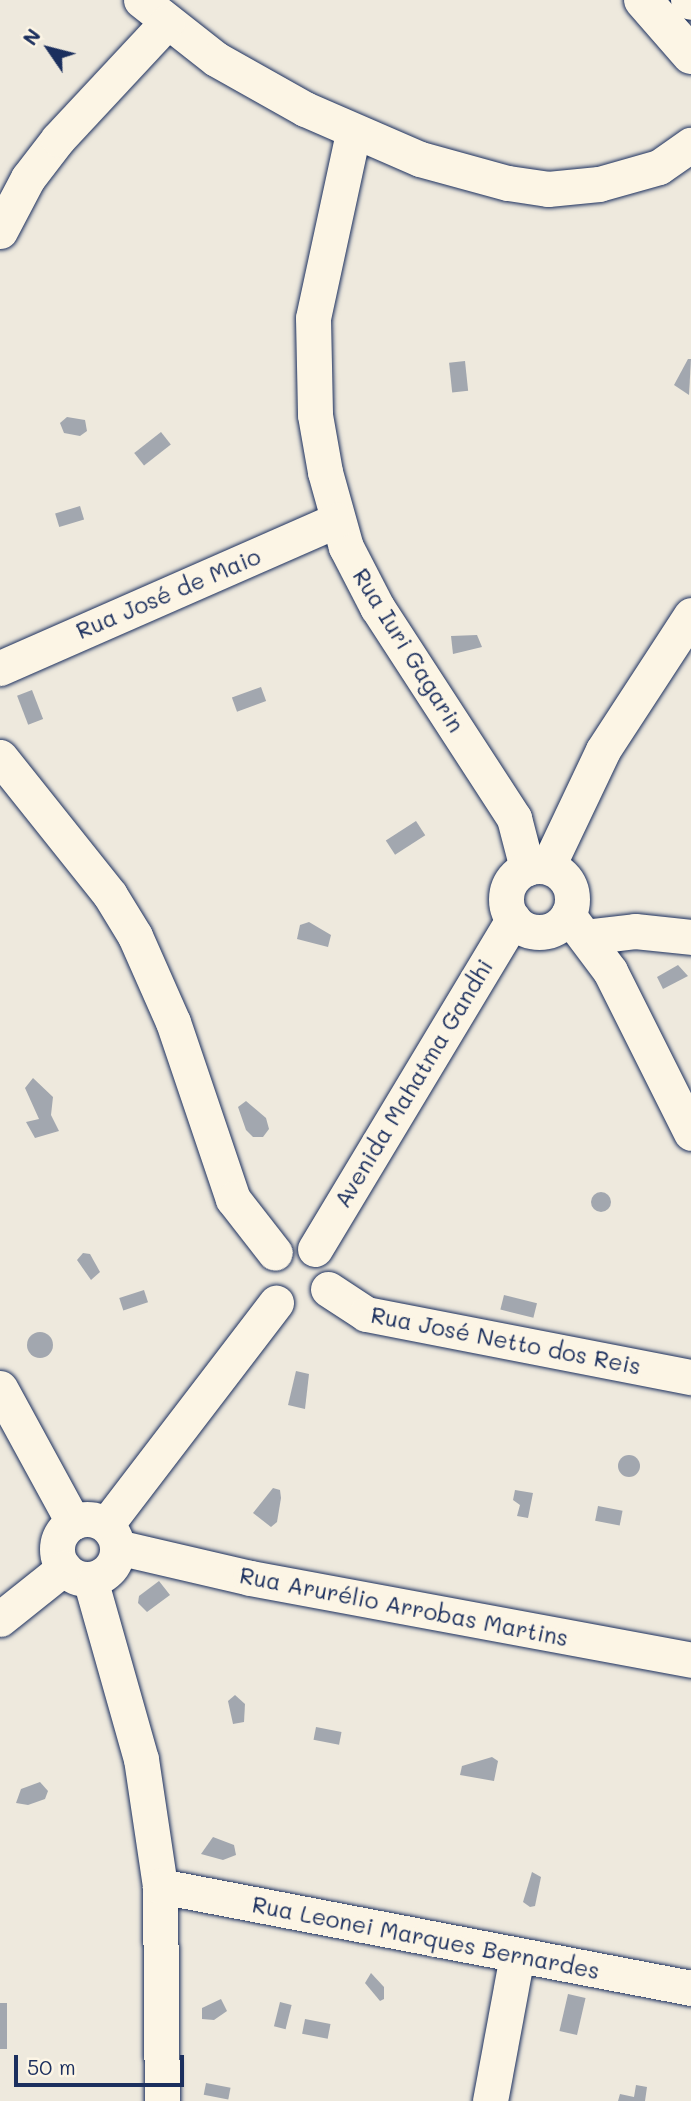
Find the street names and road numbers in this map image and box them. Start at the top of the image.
street label: Rua José de Maio [72,542,264,644]
street label: Rua Iuri Gagarin [347,563,471,737]
street label: Avenida Mahatma Gandhi [328,954,498,1212]
street label: Rua José Netto dos Reis [369,1300,643,1380]
street label: Rua Arurélio Arrobas Martins [237,1561,571,1651]
street label: Rua Leonei Marques Bernardes [250,1890,602,1984]

